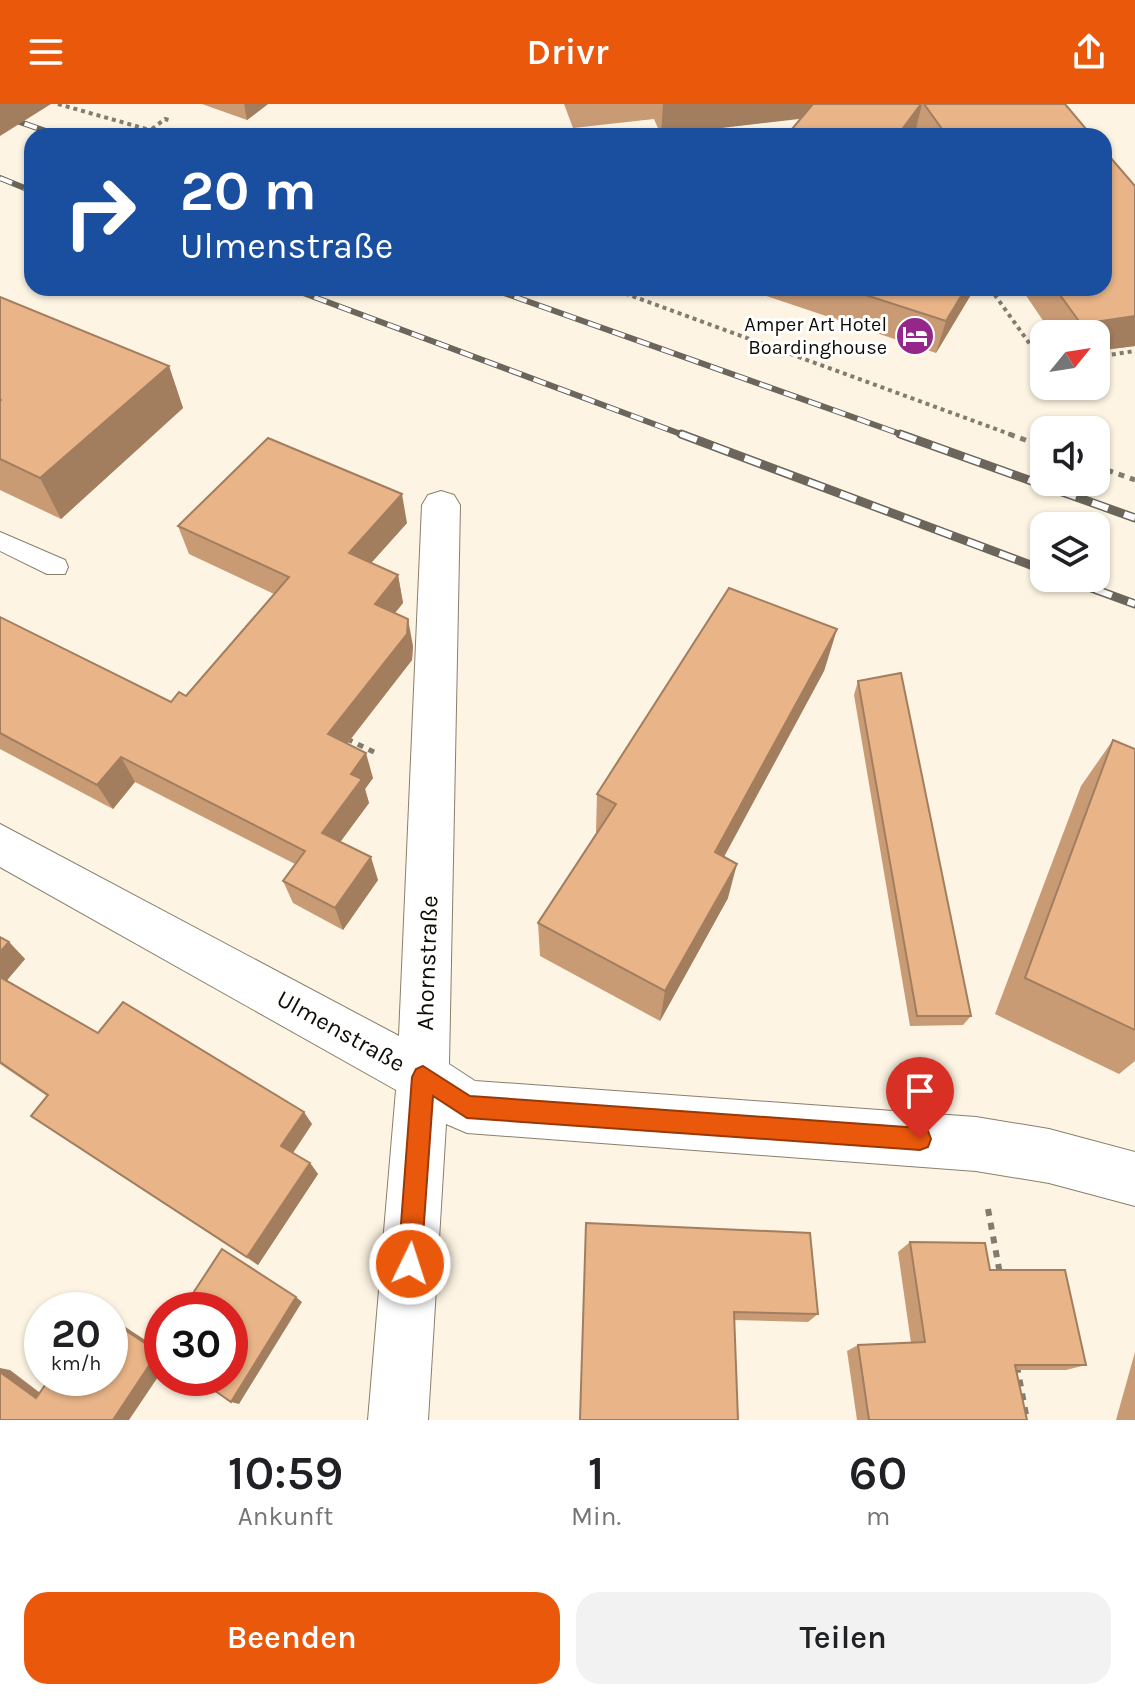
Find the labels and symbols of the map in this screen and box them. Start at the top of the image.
place label: Amper Art Hotel Boardinghouse [744,313,887,359]
hotel icon: Amper Art Hotel Boardinghouse [894,315,936,357]
north arrow [1030,320,1110,400]
street label: Ahornstraße [411,895,443,1031]
street label: Ulmenstraße [272,984,410,1078]
pin [886,1057,954,1139]
position arrow [368,1222,452,1306]
speed limit sign: 30 [144,1292,248,1396]

